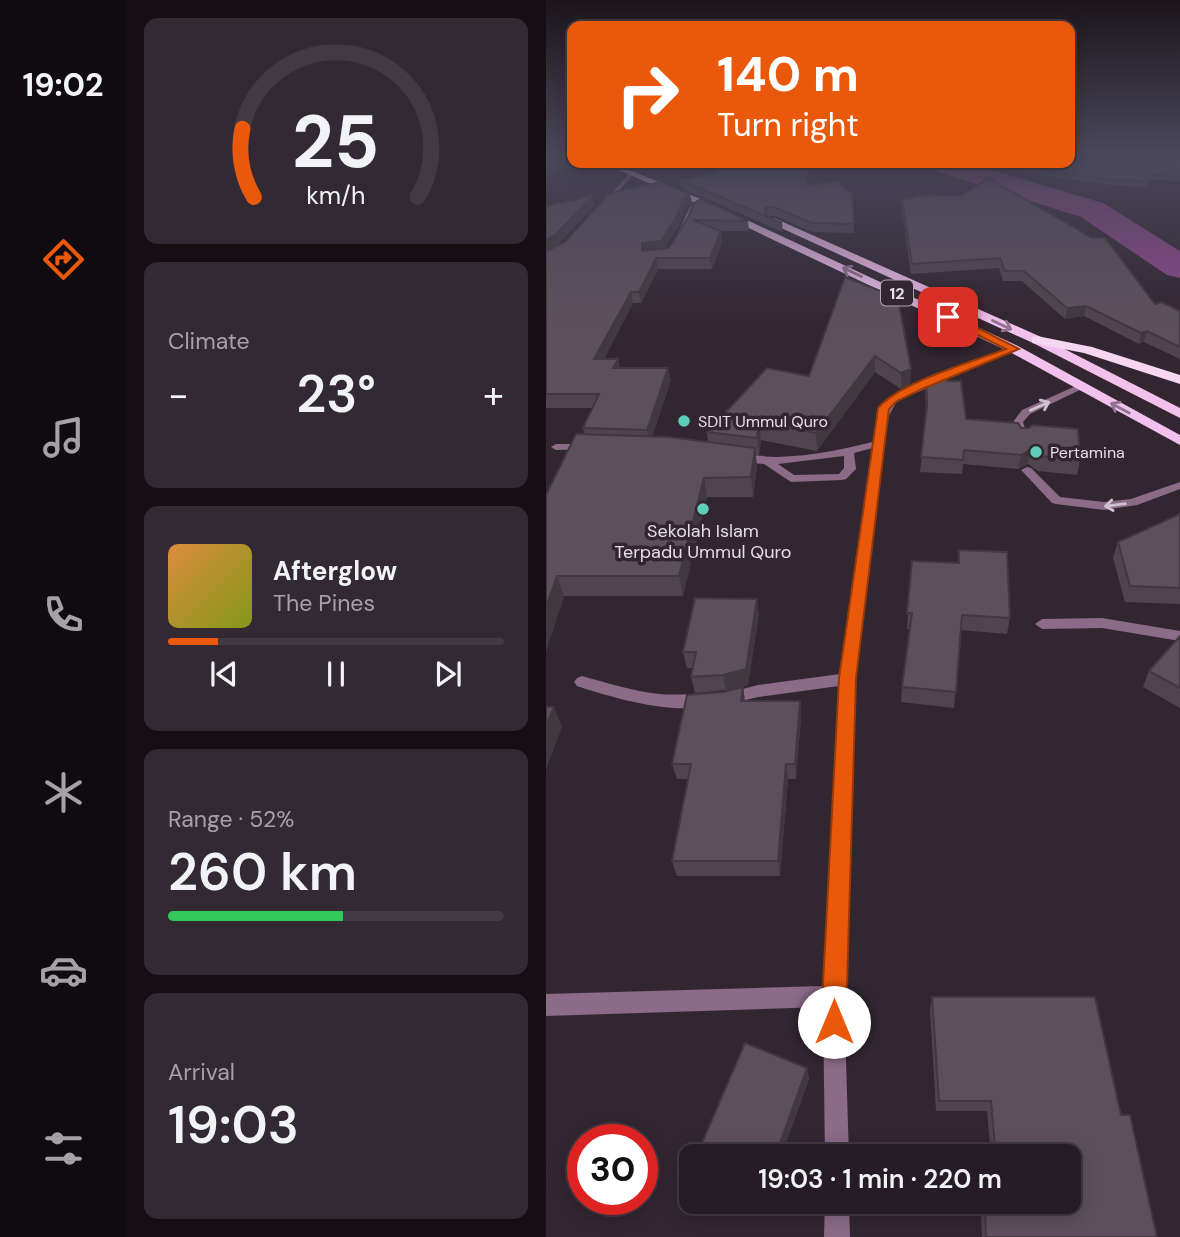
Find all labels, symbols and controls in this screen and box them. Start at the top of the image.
text: 140 m [717,42,859,106]
icon: right [602,49,693,140]
text: 19:02 [23,64,103,106]
text: 25 [292,95,380,190]
text: Turn right [717,104,859,146]
text: km/h [306,179,366,212]
icon: directions [39,235,88,284]
one-way arrow [842,265,863,278]
road number: 12 [881,280,913,306]
pin [918,287,978,347]
icon: arrive [929,298,967,336]
one-way arrow [992,319,1013,332]
text: Climate [168,326,250,356]
text: 23° [296,360,376,428]
text: − [168,370,189,420]
text: + [483,370,504,420]
one-way arrow [1028,399,1050,412]
one-way arrow [1110,401,1131,414]
place label: SDIT Ummul Quro [698,411,828,432]
icon: music [39,413,88,462]
marker: SDIT Ummul Quro [676,413,692,429]
place label: Pertamina [1050,442,1125,463]
marker: Pertamina [1028,444,1044,460]
one-way arrow [1104,498,1127,511]
marker: Sekolah Islam Terpadu Ummul Quro [695,501,711,517]
place label: Sekolah Islam Terpadu Ummul Quro [614,519,792,564]
text: Afterglow [273,554,397,588]
text: The Pines [273,588,375,618]
icon: phone [39,590,88,639]
icon: previous [205,655,243,693]
icon: pause [317,655,355,693]
icon: next [429,655,467,693]
icon: climate [39,768,88,817]
text: Range · 52% [168,804,294,834]
text: 260 km [168,838,357,906]
icon: car [39,946,88,995]
position arrow [797,985,871,1059]
text: Arrival [168,1057,235,1087]
text: 19:03 [168,1091,299,1159]
icon: filters [39,1124,88,1173]
speed limit sign: 30 [567,1124,658,1215]
text: 19:03 · 1 min · 220 m [758,1162,1002,1196]

